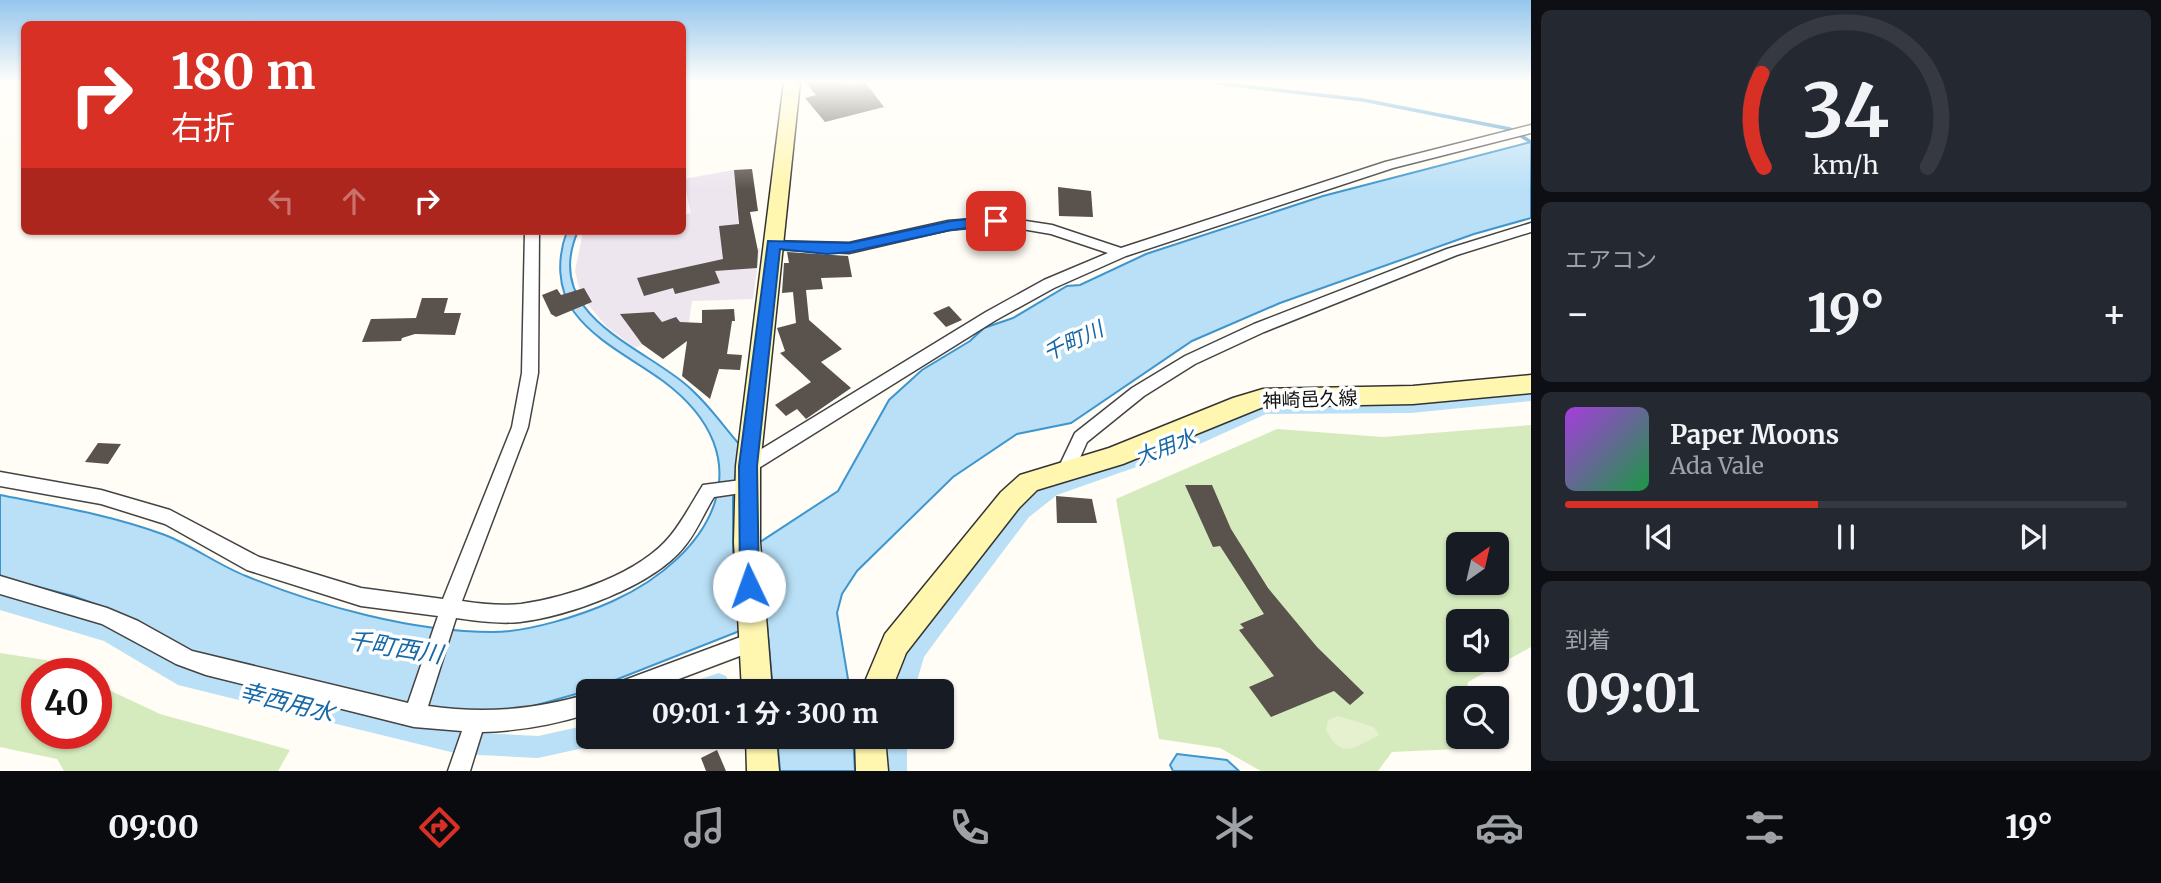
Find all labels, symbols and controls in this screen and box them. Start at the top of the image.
text: 180 m [171,41,316,102]
icon: right [56,49,147,140]
text: 34 [1802,65,1890,157]
text: 右折 [171,108,235,148]
text: km/h [1813,149,1879,181]
icon: left [262,182,300,220]
icon: ahead [335,182,373,220]
icon: right [408,182,446,220]
pin [966,191,1026,251]
icon: arrive [977,202,1015,240]
text: エアコン [1565,245,1657,274]
text: 19° [1807,281,1885,346]
text: − [1565,290,1590,337]
text: + [2102,290,2127,337]
water label: 千町川 [1039,315,1109,367]
street label: 神崎邑久線 [1262,385,1358,413]
text: Paper Moons [1670,418,1839,451]
water label: 大用水 [1131,422,1201,471]
text: Ada Vale [1670,451,1764,480]
icon: previous [1640,518,1678,556]
icon: pause [1827,518,1865,556]
icon: next [2014,518,2052,556]
north arrow [1446,532,1508,595]
map controls [1446,532,1509,749]
position arrow [712,549,786,623]
button: sound [1446,609,1509,672]
water label: 千町西川 [345,624,448,670]
text: 到着 [1565,625,1611,654]
speed limit sign: 40 [21,658,112,749]
text: 09:01 [1565,661,1700,726]
water label: 幸西用水 [237,675,340,729]
button: search [1446,686,1509,749]
text: 09:01 · 1 分 · 300 m [652,697,878,730]
icon: directions [415,803,464,852]
icon: music [680,803,729,852]
icon: phone [945,803,994,852]
icon: climate [1210,803,1259,852]
icon: car [1475,803,1524,852]
icon: filters [1740,803,1789,852]
text: 09:00 [108,807,199,847]
text: 19° [2005,807,2053,847]

